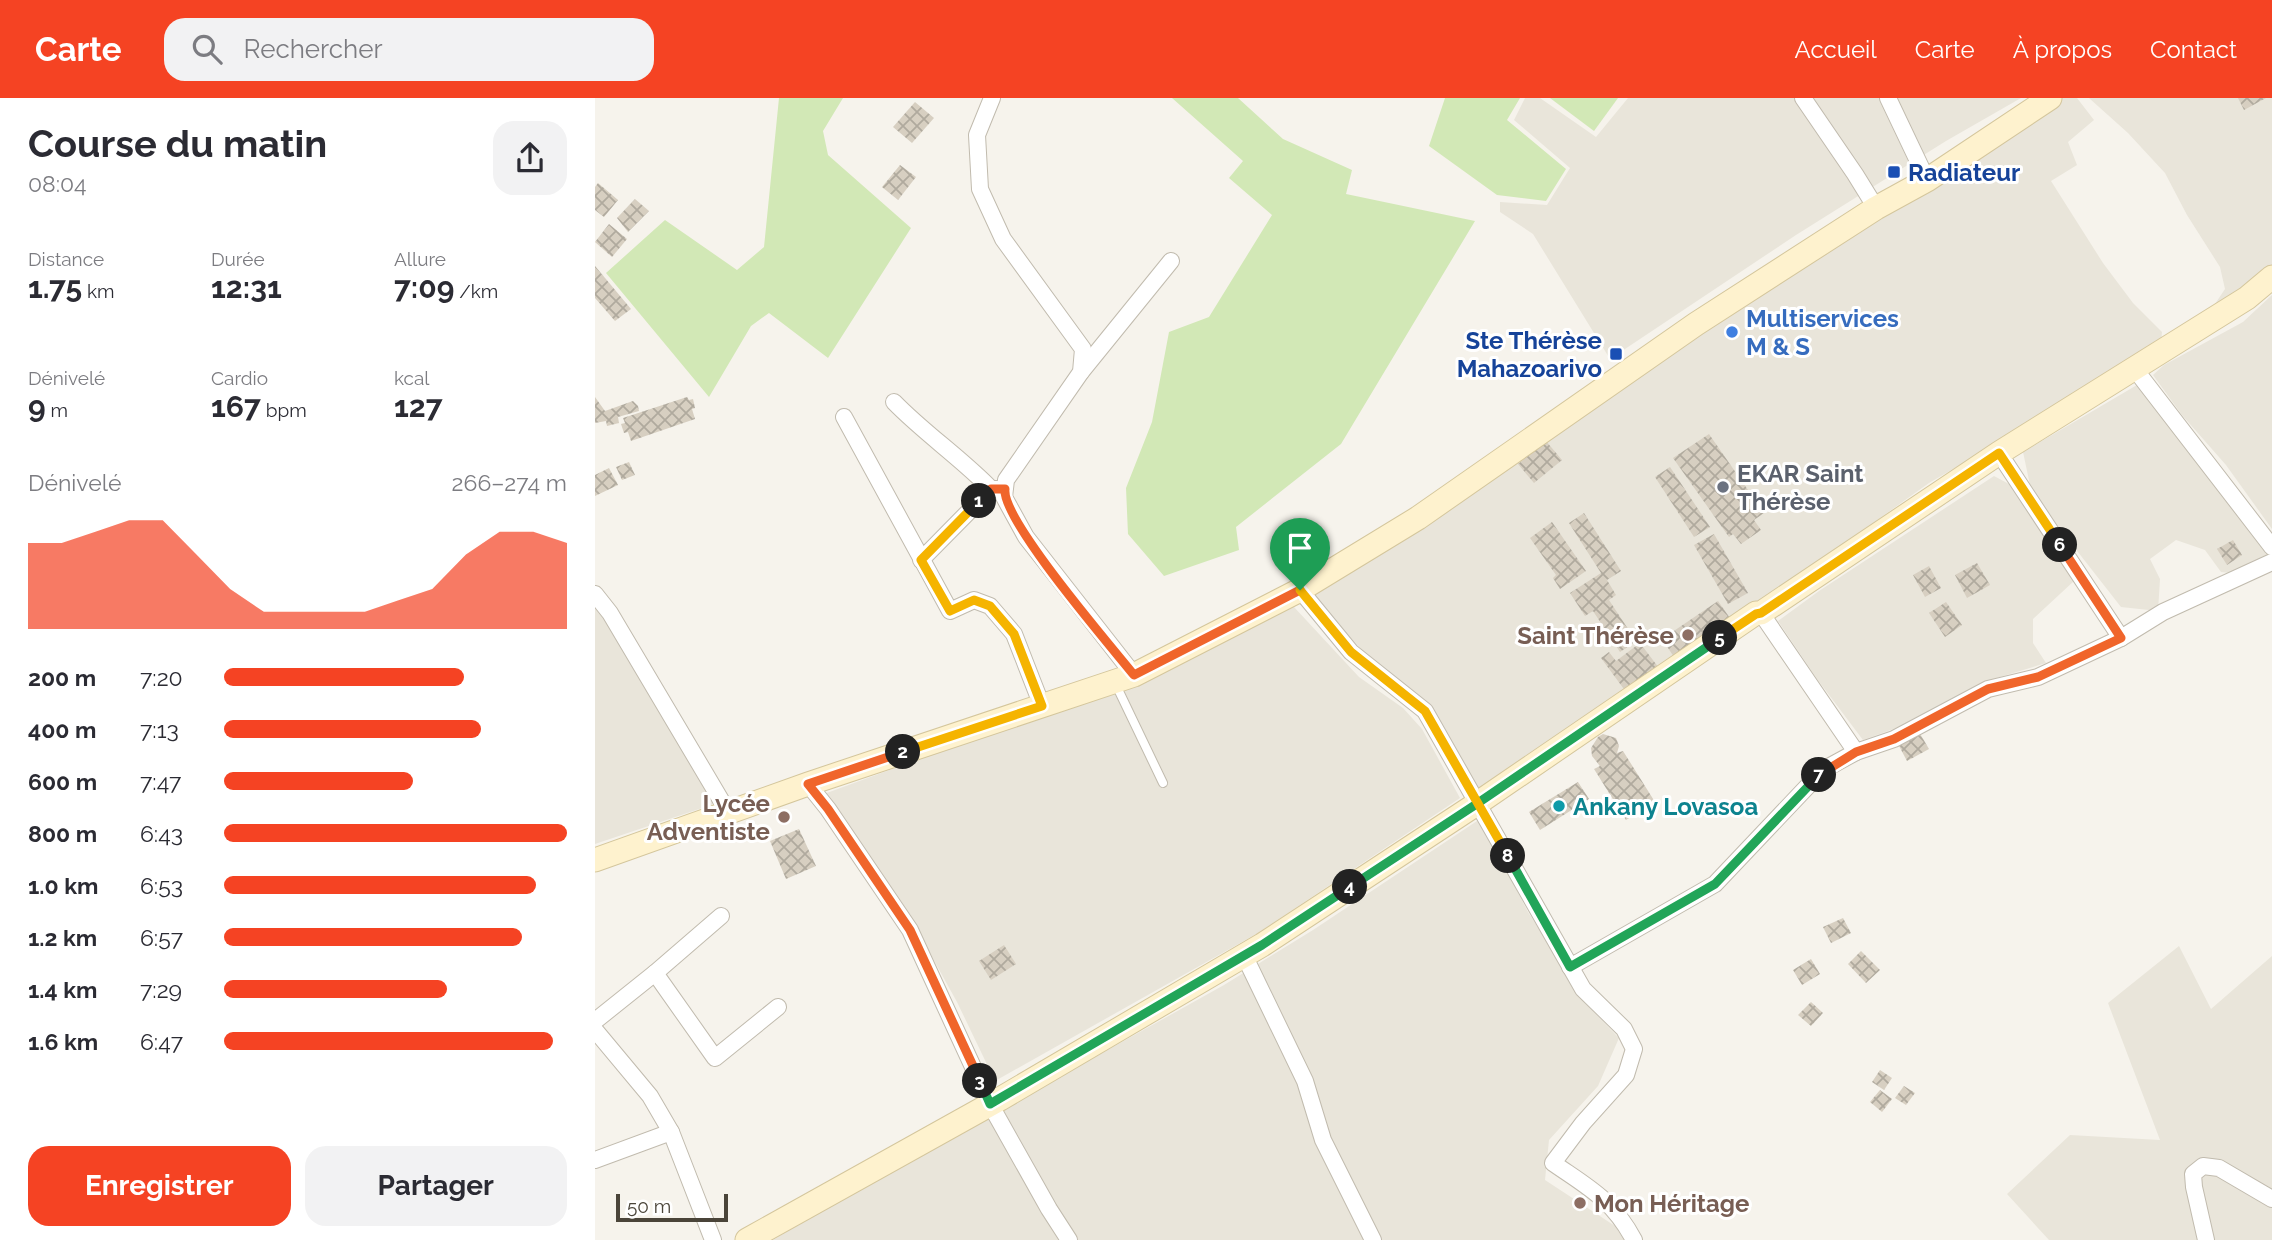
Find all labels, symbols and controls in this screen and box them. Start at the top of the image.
search box [164,18,654,81]
text: Carte [35,30,122,69]
icon: search [188,30,226,68]
text: Rechercher [244,34,383,64]
text: Accueil [1795,35,1877,64]
text: Carte [1915,35,1975,64]
text: À propos [2013,35,2112,64]
text: Contact [2150,35,2237,64]
text: Course du matin [28,121,327,166]
button: share [493,121,567,195]
place label: Radiateur [1908,158,2020,187]
marker: Radiateur [1886,164,1902,180]
text: 08:04 [28,170,87,197]
text: Distance [28,248,104,270]
text: Durée [211,248,265,270]
text: Allure [394,248,446,270]
text: 1.75 [28,270,82,305]
text: 12:31 [211,270,282,305]
text: 7:09 [394,270,454,305]
text: km [82,280,114,302]
text: /km [454,280,498,302]
place label: Multiservices M & S [1746,304,1899,361]
marker: Multiservices M & S [1724,324,1740,340]
place label: Ste Thérèse Mahazoarivo [1457,326,1602,383]
marker: Ste Thérèse Mahazoarivo [1608,346,1624,362]
text: Dénivelé [28,367,105,389]
text: Cardio [211,367,268,389]
text: kcal [394,367,430,389]
text: 9 [28,389,46,424]
text: 167 [211,389,261,424]
text: 127 [394,389,443,424]
text: m [46,399,68,421]
text: bpm [261,399,307,421]
place label: EKAR Saint Thérèse [1737,459,1864,516]
text: Dénivelé [28,469,121,496]
text: 266–274 m [452,469,567,496]
marker: EKAR Saint Thérèse [1715,479,1731,495]
pin: 1 [961,484,997,518]
text: 1 [974,489,983,511]
pin [1270,518,1330,590]
pin: 6 [2043,528,2077,562]
icon: arrive [1281,529,1319,567]
text: 6 [2054,533,2065,555]
pin: 5 [1703,620,1737,656]
place label: Saint Thérèse [1517,621,1674,650]
text: 5 [1714,626,1725,648]
marker: Saint Thérèse [1680,627,1696,643]
text: 200 m [28,664,96,691]
text: 7:20 [140,664,183,691]
text: 400 m [28,716,96,743]
text: 7:13 [140,716,179,743]
pin: 2 [885,734,921,770]
text: 2 [897,740,908,762]
pin: 7 [1801,758,1837,792]
text: 7 [1813,763,1824,785]
text: 600 m [28,768,97,795]
text: 7:47 [140,768,181,795]
place label: Lycée Adventiste [647,789,770,846]
place label: Ankany Lovasoa [1573,792,1758,821]
marker: Ankany Lovasoa [1551,798,1567,814]
marker: Lycée Adventiste [776,809,792,825]
text: 800 m [28,820,97,847]
text: 6:43 [140,820,183,847]
pin: 8 [1490,838,1525,874]
text: 8 [1502,844,1513,866]
pin: 4 [1333,870,1367,904]
text: 1.0 km [28,872,98,899]
text: 6:53 [140,872,183,899]
text: 4 [1344,875,1355,897]
text: 1.2 km [28,924,97,951]
text: 6:57 [140,924,183,951]
text: 1.4 km [28,976,97,1003]
text: 7:29 [140,976,182,1003]
text: 1.6 km [28,1028,98,1055]
text: 6:47 [140,1028,183,1055]
pin: 3 [963,1063,997,1098]
text: 3 [974,1069,985,1091]
button: Enregistrer [28,1146,291,1226]
button: Partager [305,1146,567,1226]
place label: Mon Héritage [1594,1189,1749,1218]
scale bar [616,1191,728,1223]
text: 50 m [627,1195,671,1217]
marker: Mon Héritage [1572,1195,1588,1211]

